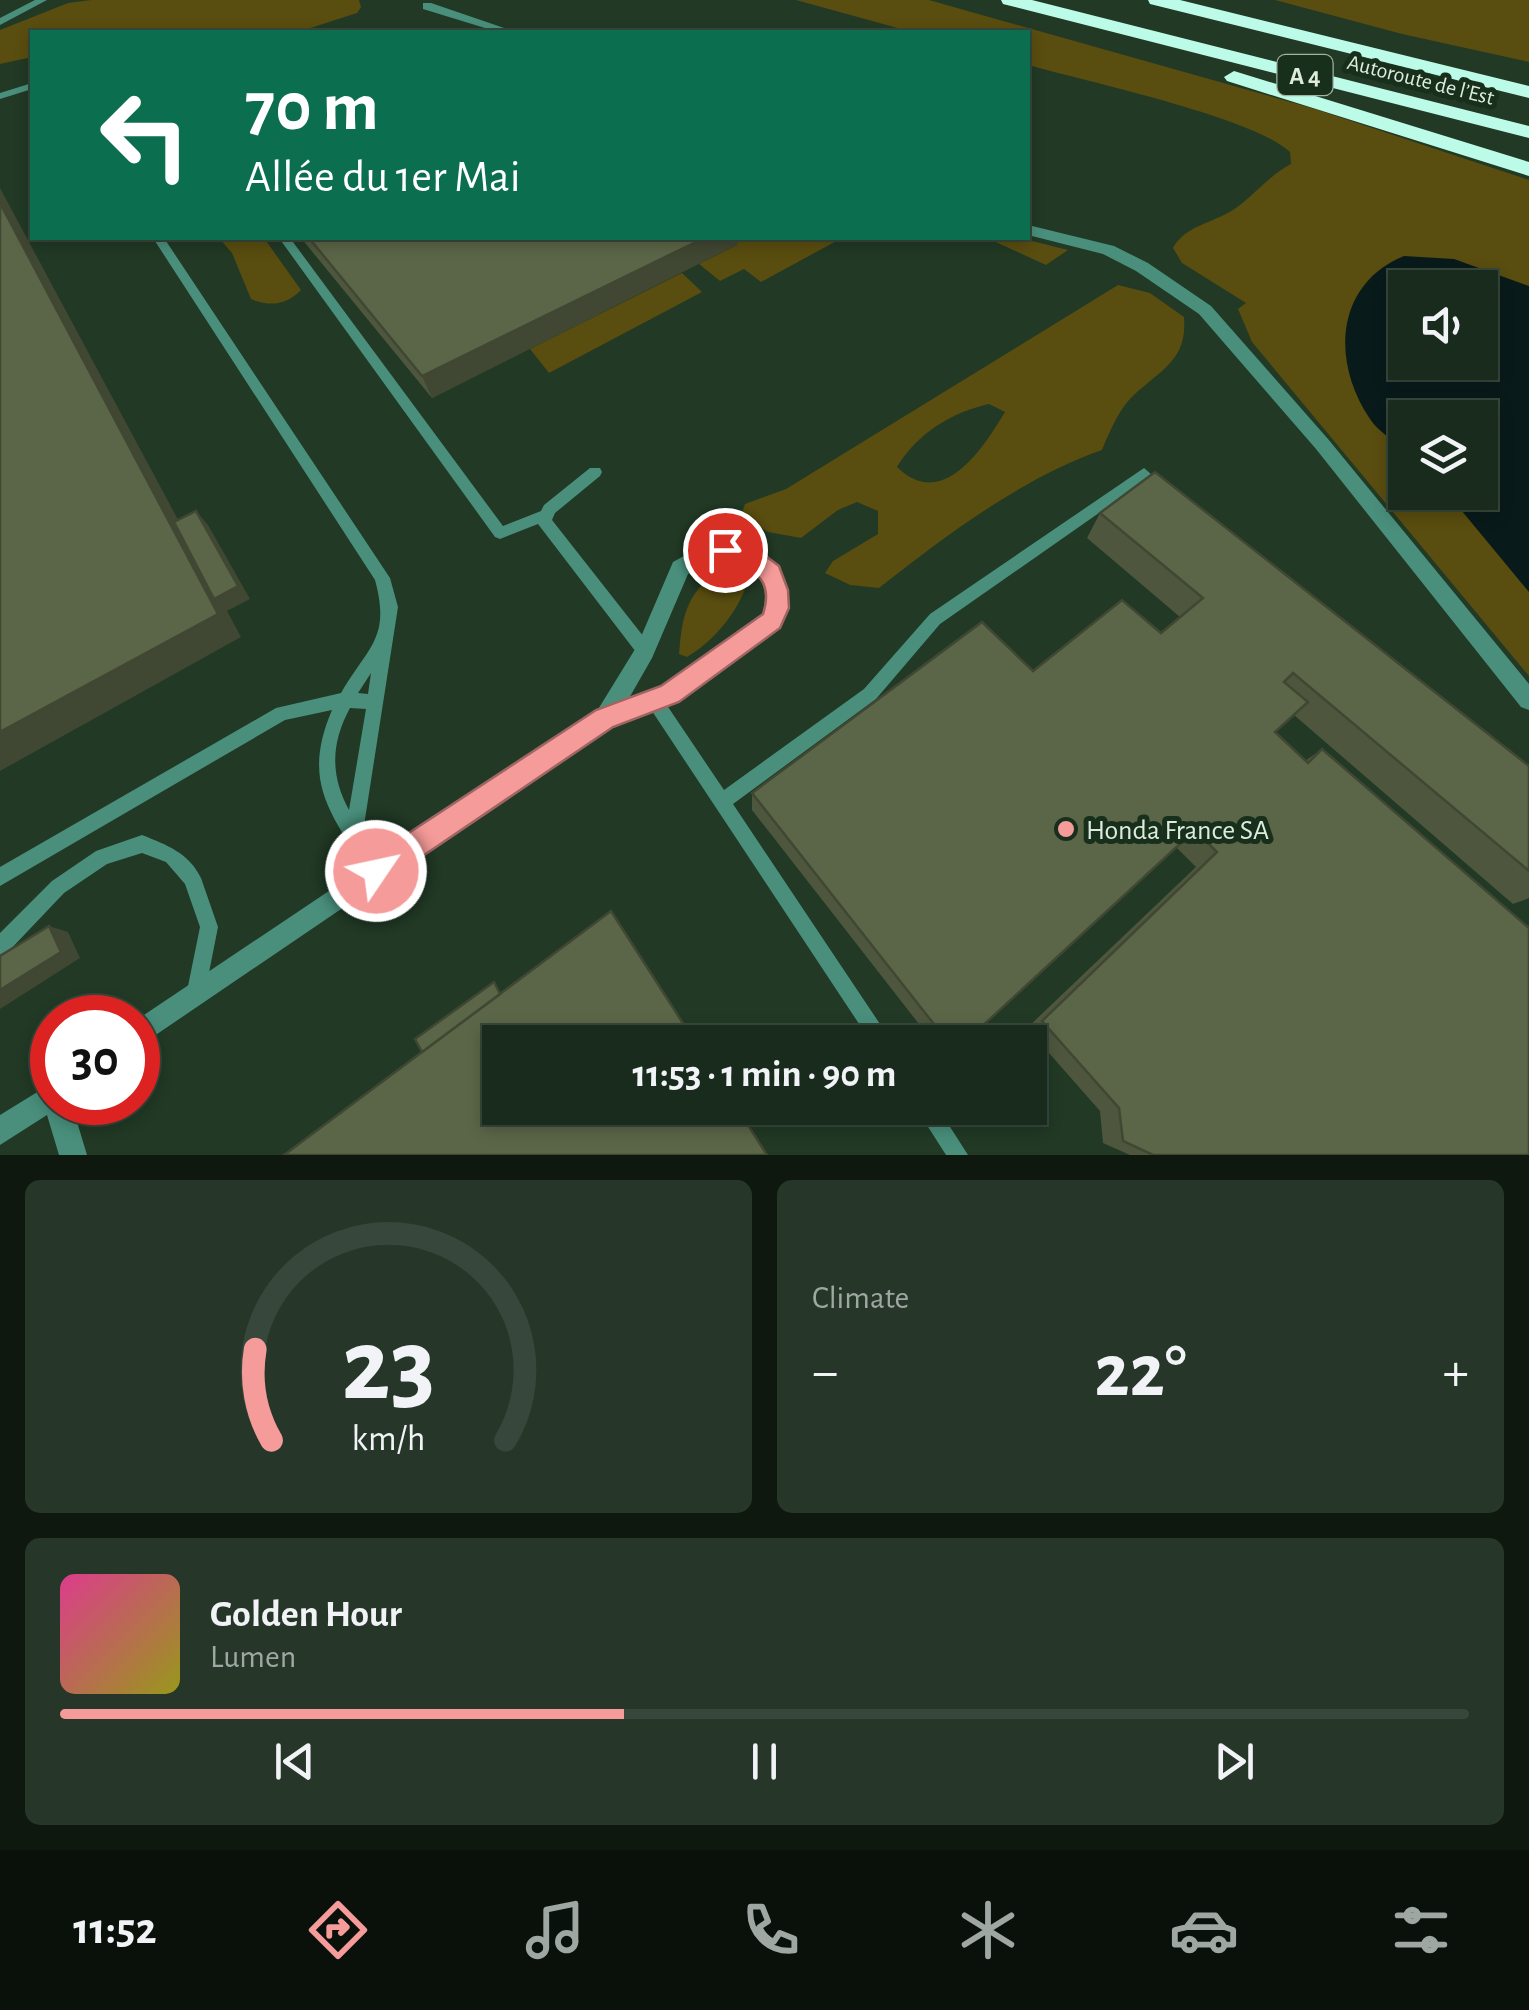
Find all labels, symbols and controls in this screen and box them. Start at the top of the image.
street label: Autoroute de l’Est [1345,51,1496,109]
road number: A 4 [1278,55,1332,95]
icon: left [80,70,210,200]
text: 70 m [245,73,379,143]
text: Allée du 1er Mai [245,155,521,200]
map controls [1388,270,1498,510]
button: sound [1388,270,1498,380]
button: layers [1388,400,1498,510]
pin [683,508,768,593]
icon: arrive [698,523,753,578]
place label: Honda France SA [1086,817,1269,845]
marker: Honda France SA [1055,818,1077,840]
position arrow [324,819,428,923]
speed limit sign: 30 [30,995,160,1125]
text: 11:53 · 1 min · 90 m [633,1056,896,1094]
text: Climate [812,1282,909,1314]
text: 23 [342,1315,435,1419]
text: 22° [1094,1335,1187,1410]
text: − [812,1345,838,1400]
text: + [1443,1345,1469,1400]
text: km/h [352,1421,425,1457]
text: Golden Hour [210,1596,402,1634]
text: Lumen [210,1641,296,1673]
icon: previous [267,1734,322,1789]
icon: pause [737,1734,792,1789]
icon: next [1207,1734,1262,1789]
icon: directions [303,1895,373,1965]
icon: music [520,1895,590,1965]
icon: phone [736,1895,806,1965]
icon: climate [953,1895,1023,1965]
icon: car [1169,1895,1239,1965]
icon: filters [1386,1895,1456,1965]
text: 11:52 [73,1907,157,1952]

